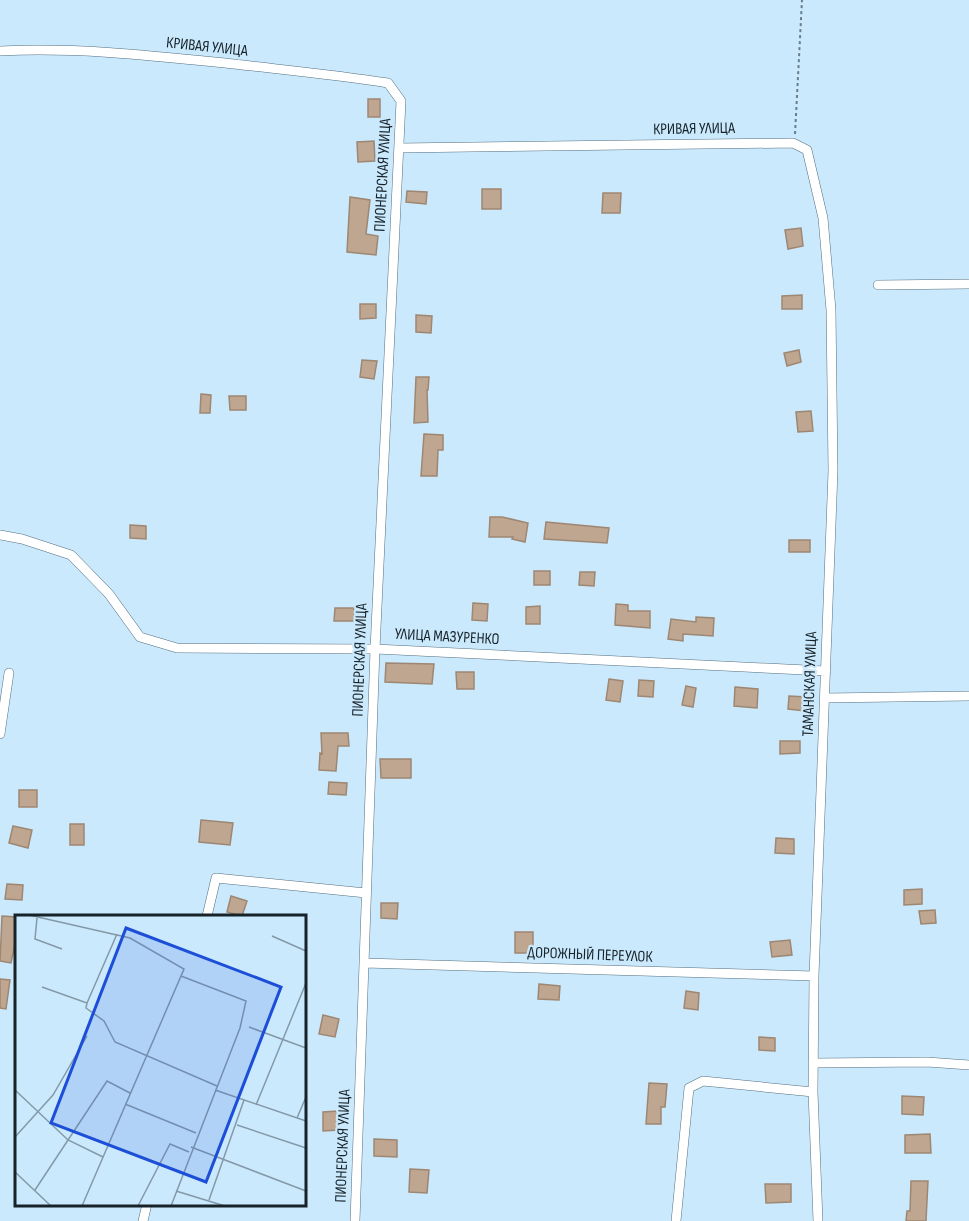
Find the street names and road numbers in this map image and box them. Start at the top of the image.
street label: КРИВАЯ УЛИЦА [165,33,249,61]
street label: ПИОНЕРСКАЯ УЛИЦА [371,118,395,232]
street label: КРИВАЯ УЛИЦА [653,119,735,139]
street label: ПИОНЕРСКАЯ УЛИЦА [349,603,371,717]
street label: УЛИЦА МАЗУРЕНКО [394,625,500,649]
street label: ТАМАНСКАЯ УЛИЦА [799,631,821,737]
street label: ДОРОЖНЫЙ ПЕРЕУЛОК [527,943,654,967]
street label: ПИОНЕРСКАЯ УЛИЦА [332,1089,354,1203]

